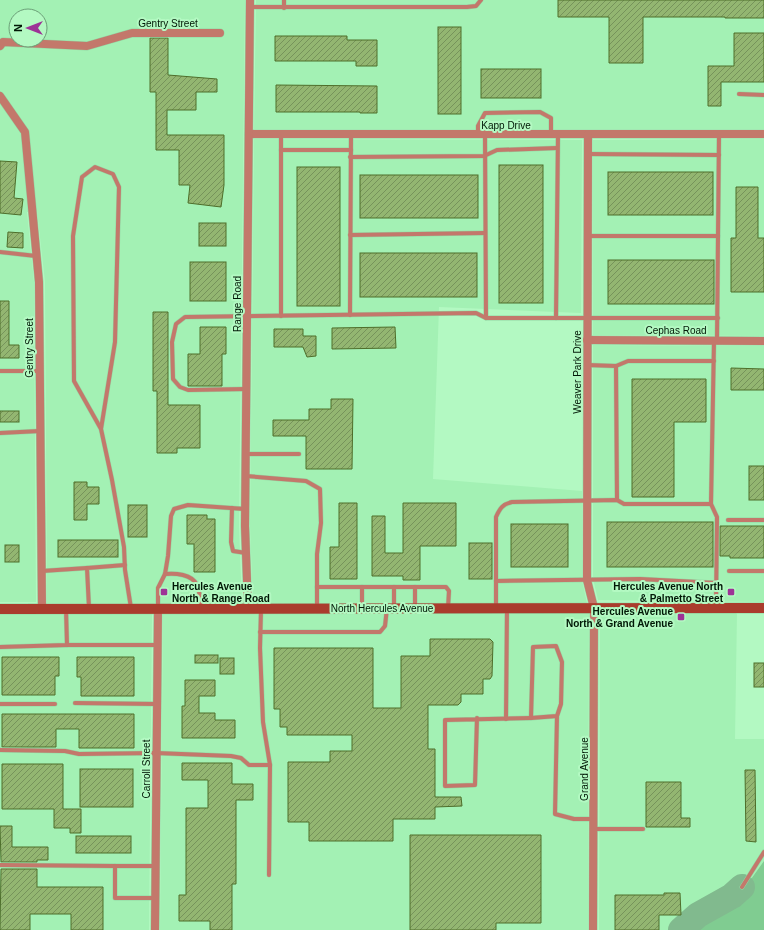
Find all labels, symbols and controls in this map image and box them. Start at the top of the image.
north arrow [8,8,48,48]
street label: Gentry Street [138,18,198,29]
text: N [12,24,24,32]
street label: Kapp Drive [481,120,531,131]
street label: Range Road [232,276,243,332]
street label: Gentry Street [24,318,35,378]
street label: Cephas Road [645,325,707,336]
street label: Weaver Park Drive [572,330,583,414]
place label: Hercules Avenue North & Range Road [172,581,270,604]
place label: Hercules Avenue North & Palmetto Street [613,581,724,604]
marker: Hercules Avenue North & Range Road [159,587,169,597]
marker: Hercules Avenue North & Palmetto Street [726,587,736,597]
street label: North Hercules Avenue [331,603,434,614]
place label: Hercules Avenue North & Grand Avenue [566,606,673,629]
marker: Hercules Avenue North & Grand Avenue [676,612,686,622]
street label: Grand Avenue [579,737,590,801]
street label: Carroll Street [141,739,152,798]

